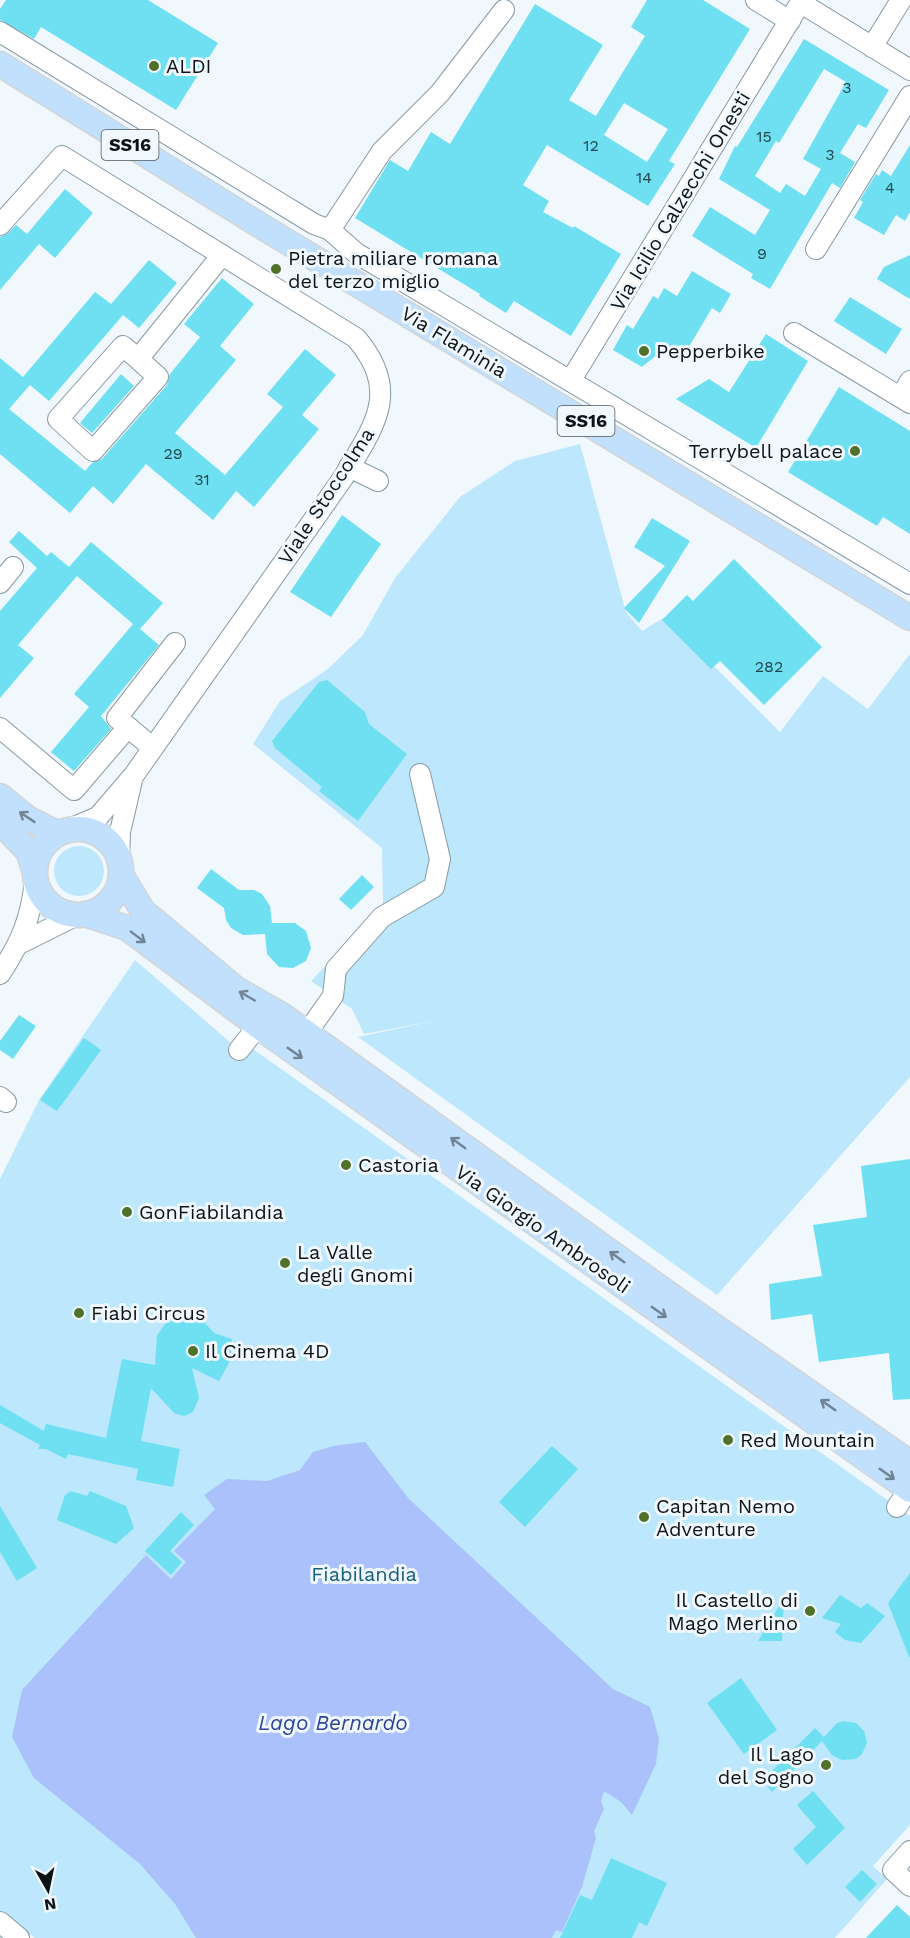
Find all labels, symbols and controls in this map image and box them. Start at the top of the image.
place label: ALDI [166,54,212,78]
marker: ALDI [147,59,161,73]
house number: 3 [842,78,852,97]
street label: Via Icilio Calzecchi Onesti [605,87,755,315]
house number: 15 [756,127,772,146]
road number: SS16 [102,130,158,160]
house number: 12 [583,136,599,155]
house number: 3 [825,145,835,164]
house number: 14 [636,168,652,187]
house number: 4 [885,178,895,197]
house number: 9 [757,244,767,263]
place label: Pietra miliare romana del terzo miglio [288,246,498,293]
marker: Pietra miliare romana del terzo miglio [269,262,283,276]
street label: Via Flaminia [397,301,511,383]
place label: Pepperbike [656,339,765,363]
marker: Pepperbike [637,344,651,358]
road number: SS16 [558,406,614,436]
street label: Viale Stoccolma [273,423,379,569]
place label: Terrybell palace [688,439,843,463]
house number: 29 [163,444,183,463]
marker: Terrybell palace [848,444,862,458]
house number: 31 [194,470,210,489]
house number: 282 [755,657,783,676]
one-way arrow [19,811,35,823]
one-way arrow [130,931,146,943]
one-way arrow [239,989,256,1001]
one-way arrow [287,1046,303,1059]
one-way arrow [451,1137,467,1149]
place label: Castoria [358,1153,439,1177]
marker: Castoria [339,1158,353,1172]
street label: Via Giorgio Ambrosoli [451,1160,635,1298]
place label: GonFiabilandia [139,1200,283,1224]
marker: GonFiabilandia [120,1205,134,1219]
place label: La Valle degli Gnomi [297,1240,413,1287]
one-way arrow [609,1250,625,1263]
marker: La Valle degli Gnomi [278,1256,292,1270]
place label: Fiabi Circus [91,1301,205,1325]
marker: Fiabi Circus [72,1306,86,1320]
one-way arrow [651,1306,667,1318]
place label: Il Cinema 4D [205,1339,329,1363]
marker: Il Cinema 4D [186,1344,200,1358]
one-way arrow [820,1399,836,1411]
place label: Red Mountain [740,1428,875,1452]
marker: Red Mountain [721,1433,735,1447]
one-way arrow [878,1467,894,1480]
place label: Capitan Nemo Adventure [656,1494,795,1541]
marker: Capitan Nemo Adventure [637,1510,651,1524]
park label: Fiabilandia [311,1562,417,1586]
place label: Il Castello di Mago Merlino [668,1588,798,1635]
marker: Il Castello di Mago Merlino [803,1604,817,1618]
water label: Lago Bernardo [258,1710,408,1735]
place label: Il Lago del Sogno [718,1742,814,1789]
marker: Il Lago del Sogno [819,1758,833,1772]
north arrow [18,1860,78,1920]
text: N [43,1894,58,1915]

